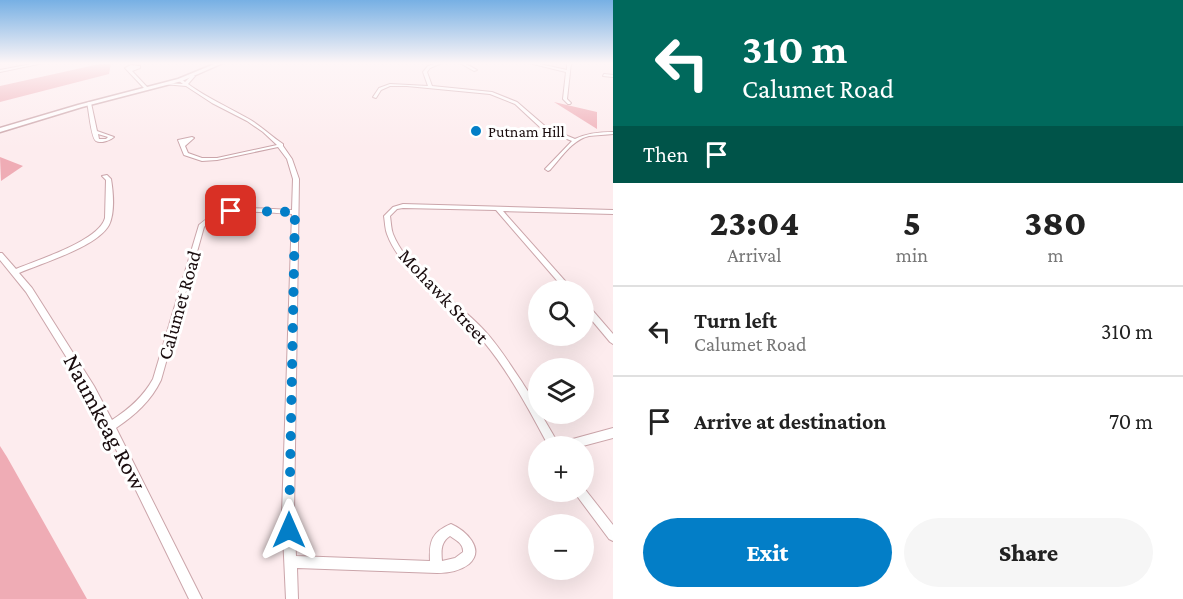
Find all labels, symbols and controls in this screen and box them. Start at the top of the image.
icon: left [643,24,721,102]
text: 310 m [742,25,847,72]
text: Calumet Road [742,74,894,104]
place label: Putnam Hill [488,123,565,140]
marker: Putnam Hill [469,124,483,138]
icon: arrive [700,138,733,171]
text: Then [643,142,688,167]
pin [205,185,256,236]
icon: arrive [214,194,247,227]
text: 23:04 [710,203,799,243]
text: 5 [903,203,921,243]
text: 380 [1025,203,1086,243]
street label: Mohawk Street [395,244,494,348]
text: Arrival [727,244,782,266]
text: min [896,244,928,266]
text: m [1047,244,1063,266]
street label: Calumet Road [153,247,205,362]
map controls [528,280,594,580]
button: search [528,280,594,346]
text: Turn left [694,308,777,333]
icon: left [643,315,676,348]
text: 310 m [1101,319,1153,344]
text: Calumet Road [694,333,807,355]
street label: Naumkeag Row [58,349,153,495]
button: layers [528,358,594,424]
icon: arrive [643,405,676,438]
text: Arrive at destination [694,409,886,434]
text: 70 m [1109,409,1153,434]
button: + [528,436,594,502]
position arrow [257,498,321,562]
button: − [528,514,594,580]
button: Exit [643,518,892,587]
button: Share [904,518,1153,587]

